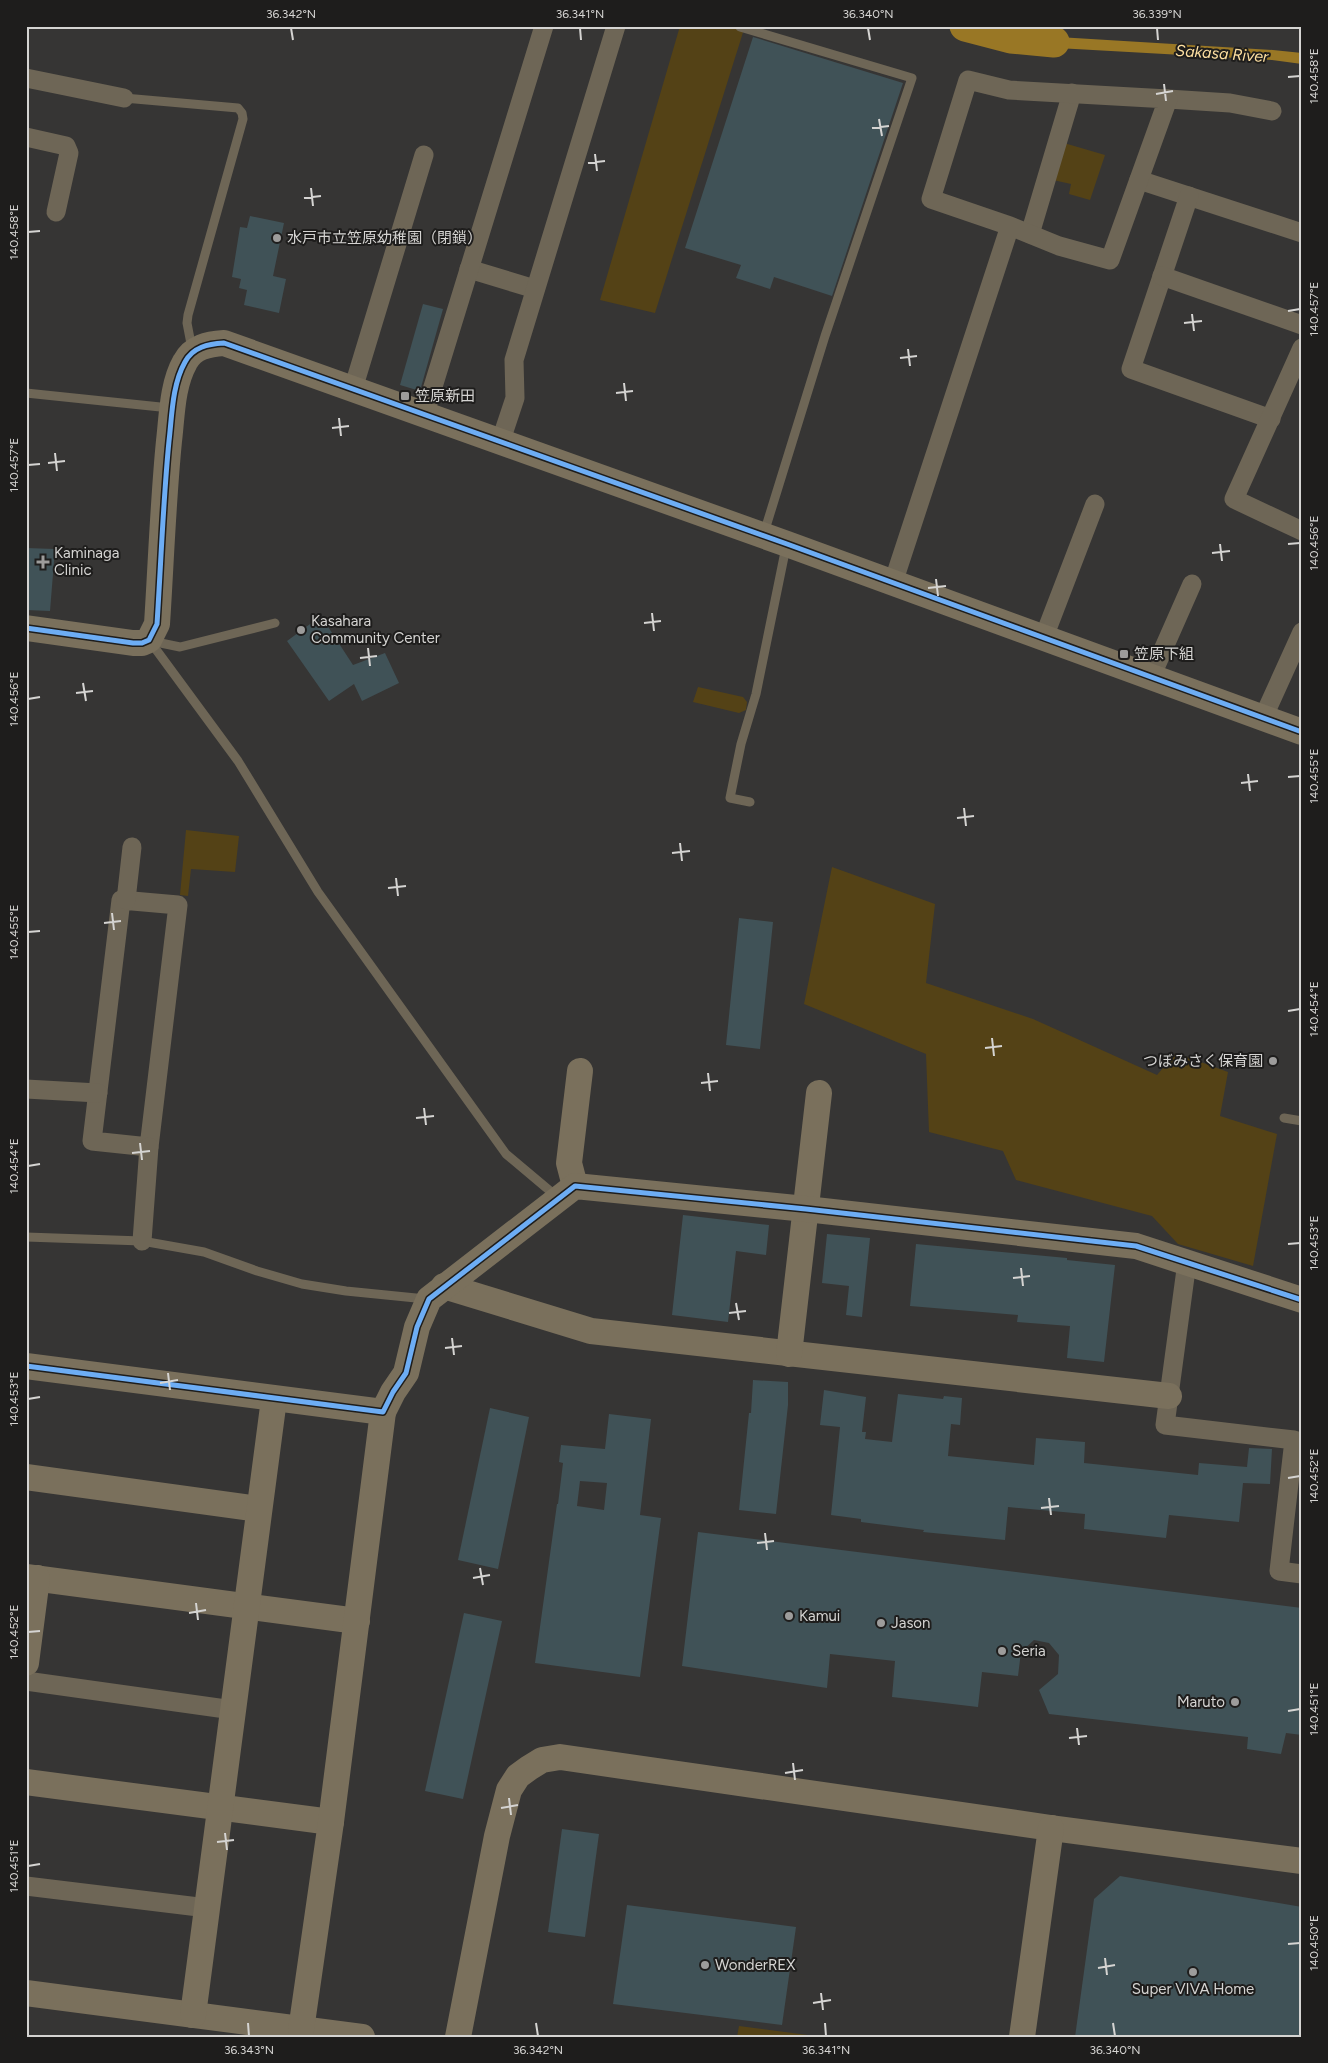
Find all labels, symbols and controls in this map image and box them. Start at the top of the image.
text: 36.342°N [266,7,316,21]
text: 36.341°N [556,7,604,21]
text: 36.340°N [842,7,894,21]
text: 36.339°N [1132,7,1182,21]
water label: Sakasa River [1175,41,1270,66]
text: 140.458°E [1307,48,1321,104]
text: 140.458°E [7,204,21,260]
place label: 水戸市立笠原幼稚園（閉鎖） [287,229,482,247]
marker: 水戸市立笠原幼稚園（閉鎖） [271,232,283,244]
text: 140.457°E [1307,282,1321,336]
place label: 笠原新田 [415,387,475,405]
marker: 笠原新田 [399,390,411,402]
text: 140.457°E [7,438,21,492]
text: 140.456°E [1307,515,1321,571]
place label: Kaminaga Clinic [54,544,119,579]
marker: Kaminaga Clinic [36,555,50,569]
place label: Kasahara Community Center [311,612,440,647]
marker: Kasahara Community Center [295,624,307,636]
place label: 笠原下組 [1134,645,1194,663]
marker: 笠原下組 [1118,648,1130,660]
text: 140.456°E [7,671,21,727]
text: 140.455°E [1307,748,1321,804]
text: 140.455°E [7,904,21,960]
text: 140.454°E [1307,981,1321,1037]
place label: つぼみさく保育園 [1143,1052,1263,1070]
marker: つぼみさく保育園 [1267,1055,1279,1067]
text: 140.454°E [7,1138,21,1194]
text: 140.453°E [1307,1215,1321,1271]
text: 140.453°E [7,1371,21,1427]
text: 140.452°E [1307,1448,1321,1504]
text: 140.452°E [7,1604,21,1660]
place label: Kamui [799,1607,840,1625]
marker: Kamui [783,1610,795,1622]
place label: Jason [891,1614,930,1632]
marker: Jason [875,1617,887,1629]
place label: Seria [1012,1642,1046,1660]
marker: Seria [996,1645,1008,1657]
text: 140.451°E [1307,1682,1321,1736]
place label: Maruto [1177,1693,1225,1711]
marker: Maruto [1229,1696,1241,1708]
text: 140.451°E [7,1839,21,1893]
text: 140.450°E [1307,1915,1321,1971]
place label: WonderREX [715,1956,796,1974]
marker: WonderREX [699,1959,711,1971]
marker: Super VIVA Home [1187,1966,1199,1978]
place label: Super VIVA Home [1132,1980,1254,1998]
text: 36.343°N [224,2043,274,2057]
text: 36.342°N [513,2043,563,2057]
text: 36.341°N [802,2043,850,2057]
text: 36.340°N [1089,2043,1141,2057]

